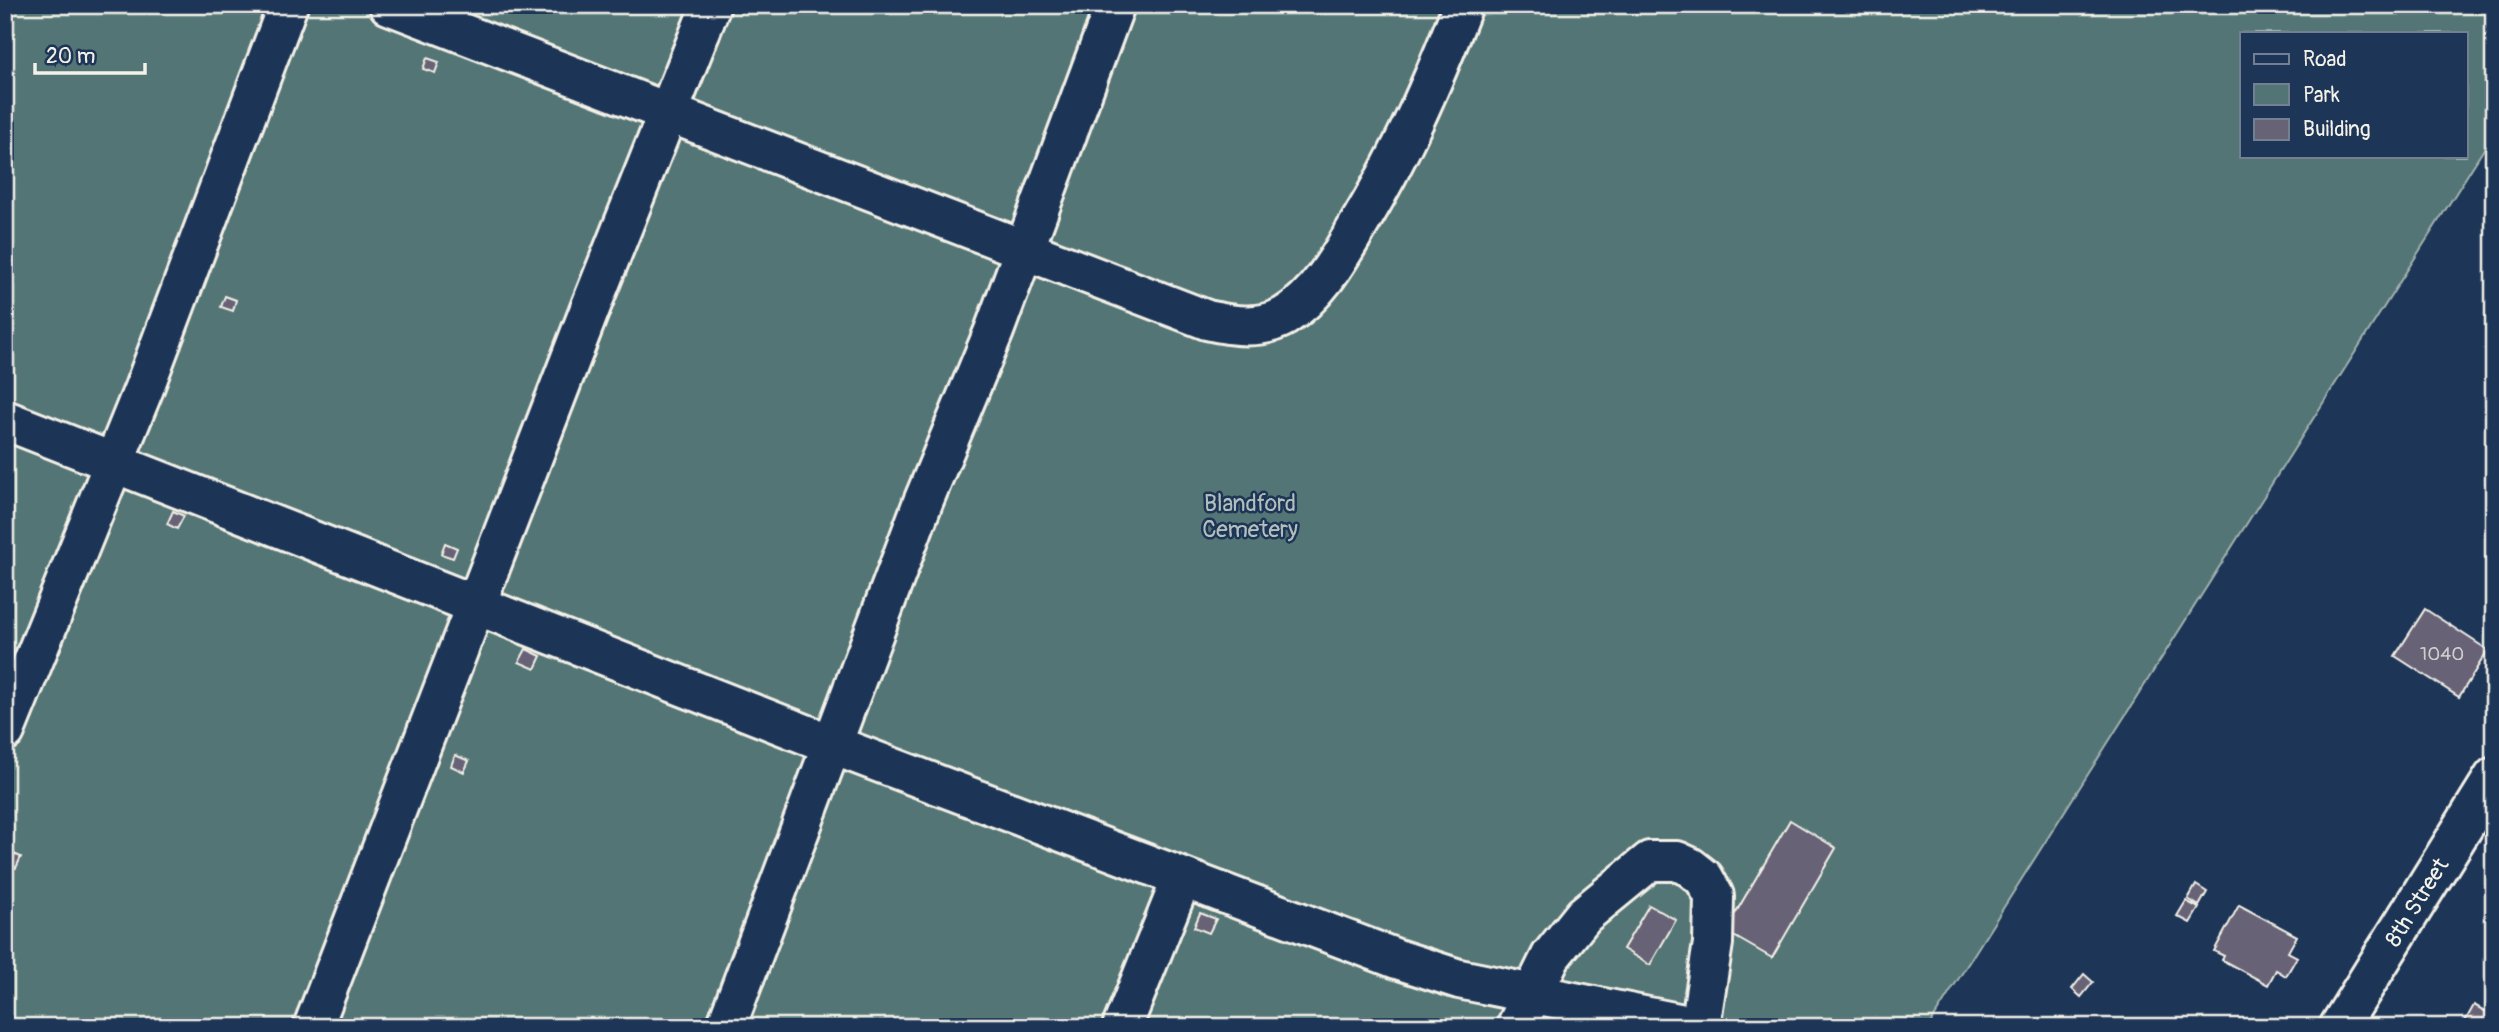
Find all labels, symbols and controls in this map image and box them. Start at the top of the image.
scale bar [35,32,145,76]
legend [2240,32,2468,158]
text: 20 m [46,43,95,70]
text: Road [2303,46,2347,73]
text: Park [2303,82,2340,109]
text: Building [2303,116,2370,143]
park label: Blandford Cemetery [1202,489,1298,544]
house number: 1040 [2420,642,2464,666]
street label: 8th Street [2378,852,2456,952]

